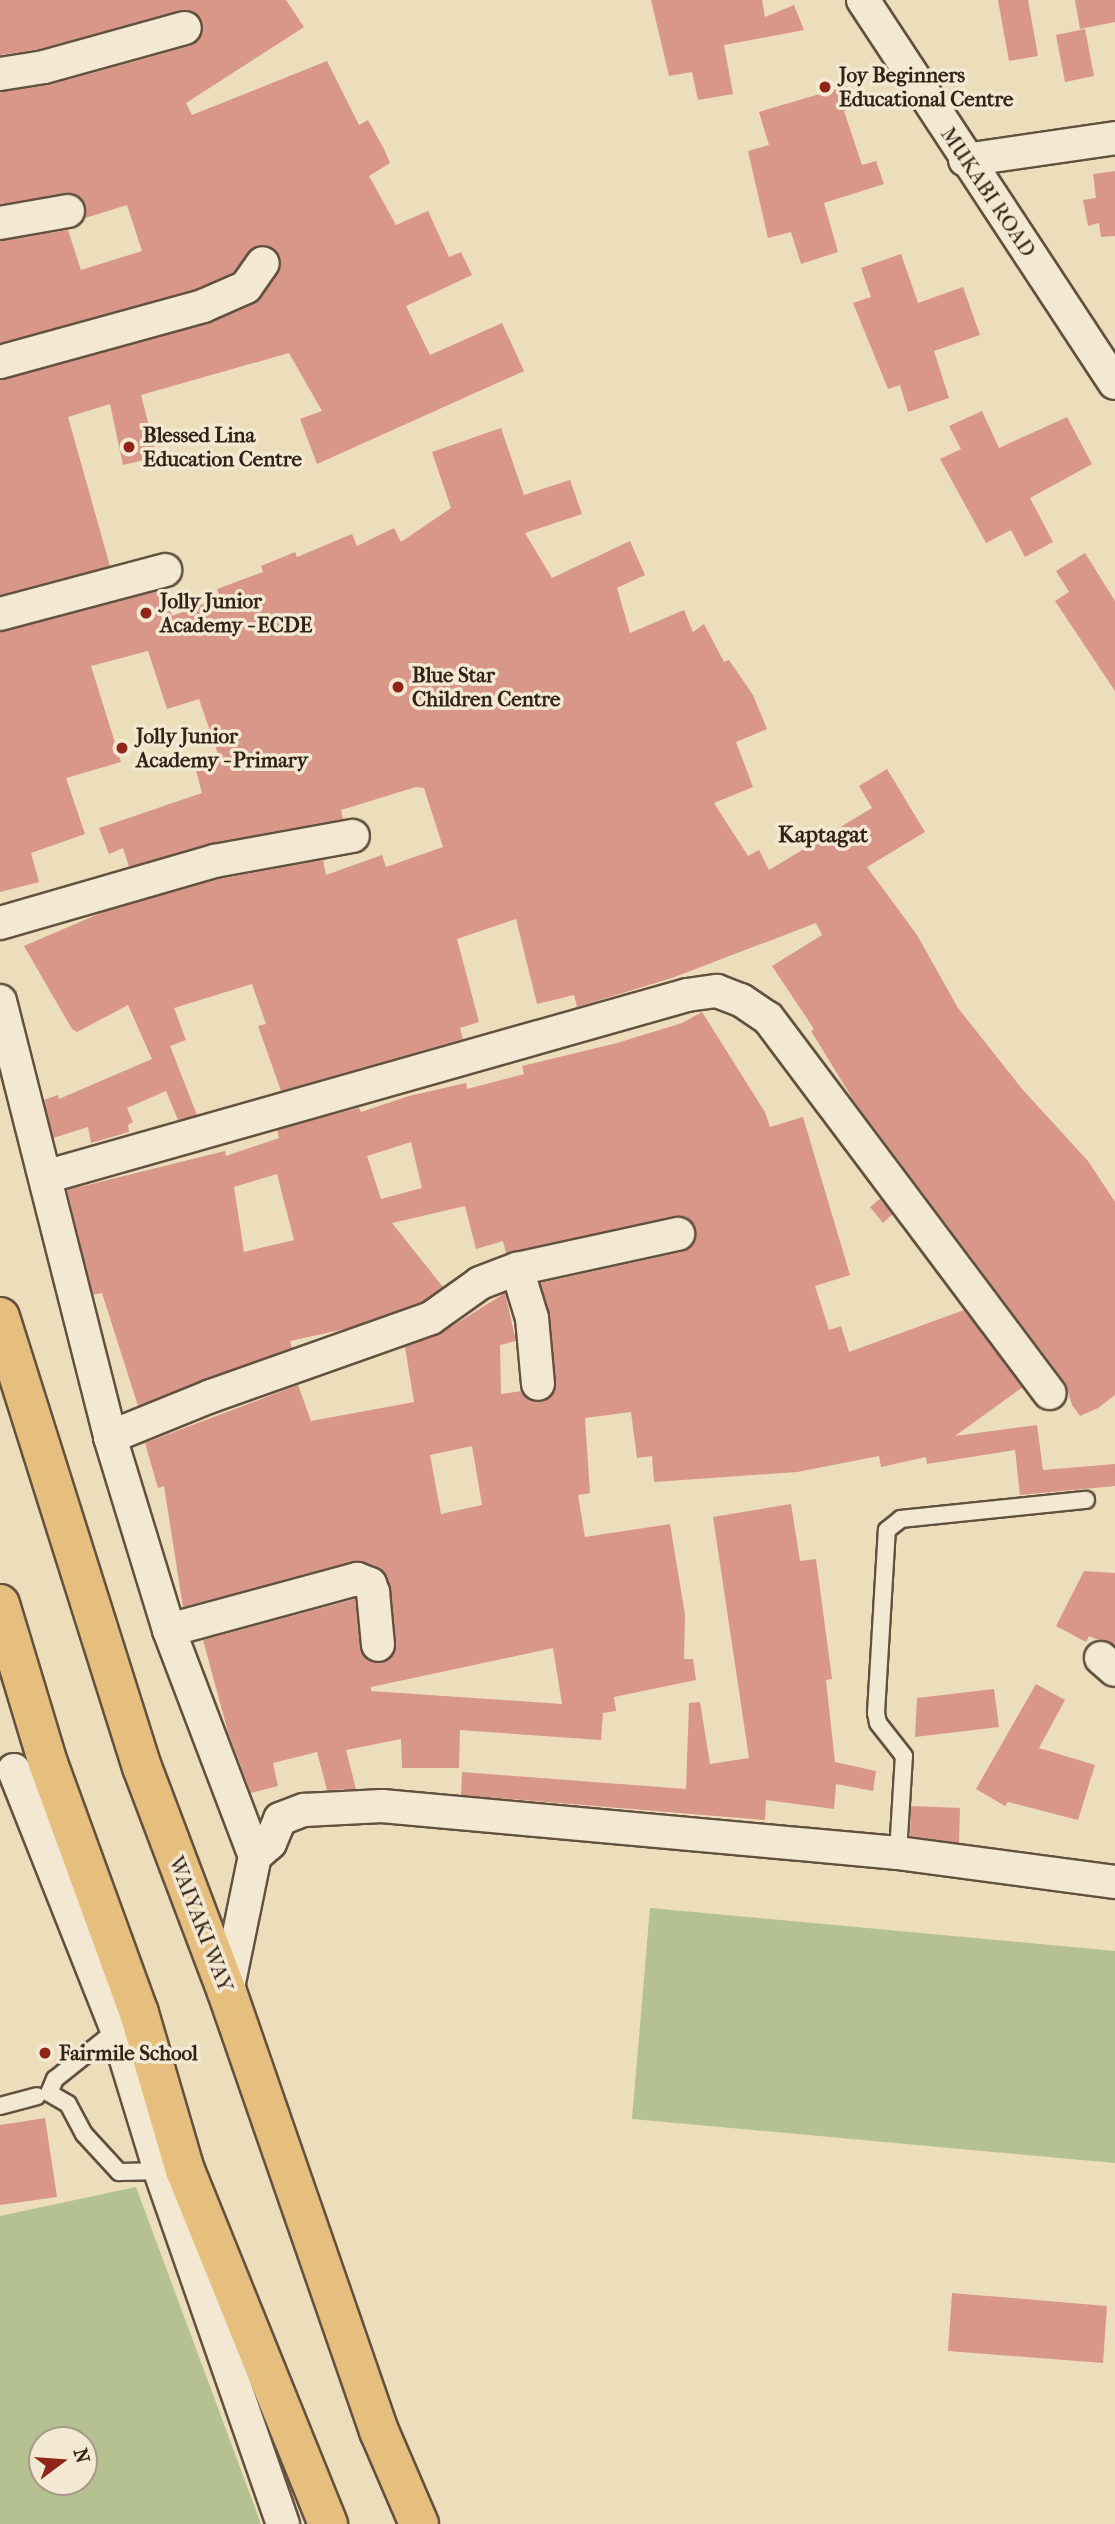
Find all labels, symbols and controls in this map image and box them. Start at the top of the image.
place label: Joy Beginners Educational Centre [839,62,1013,112]
marker: Joy Beginners Educational Centre [817,79,833,95]
street label: MUKABI ROAD [935,122,1041,262]
place label: Blessed Lina Education Centre [143,422,302,472]
marker: Blessed Lina Education Centre [121,439,137,455]
place label: Jolly Junior Academy - ECDE [160,588,312,638]
marker: Jolly Junior Academy - ECDE [138,605,154,621]
place label: Blue Star Children Centre [412,662,560,712]
marker: Blue Star Children Centre [390,679,406,695]
place label: Jolly Junior Academy - Primary [136,723,308,773]
marker: Jolly Junior Academy - Primary [114,740,130,756]
district label: Kaptagat [778,821,868,849]
street label: WAIYAKI WAY [164,1853,238,1995]
place label: Fairmile School [59,2040,198,2066]
marker: Fairmile School [37,2045,53,2061]
north arrow [28,2426,98,2496]
text: N [69,2446,94,2466]

